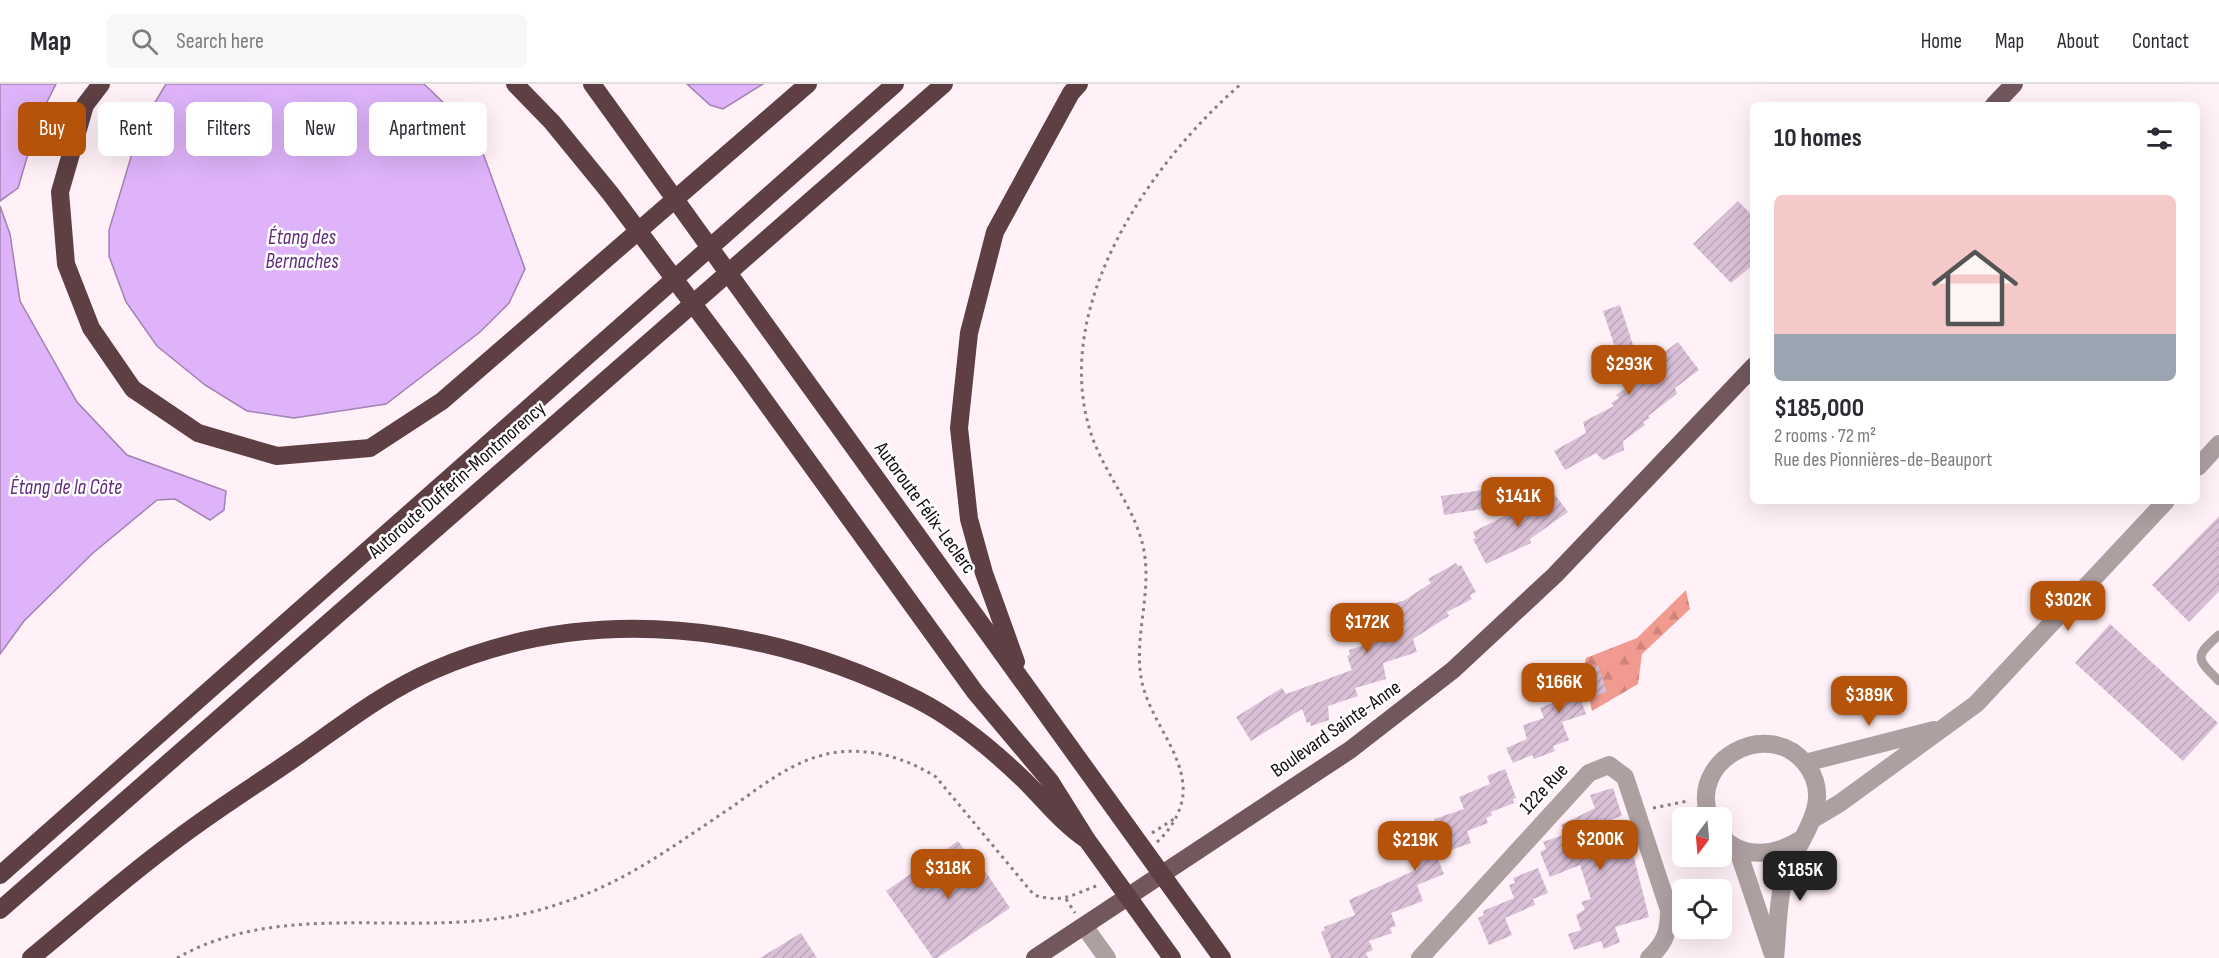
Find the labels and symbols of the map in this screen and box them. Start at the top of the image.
water label: Étang des Bernaches [265,225,339,274]
pin: $293K [1587,345,1671,396]
street label: Autoroute Dufferin-Montmorency [363,396,551,564]
street label: Autoroute Félix-Leclerc [869,437,981,578]
water label: Étang de la Côte [10,475,122,500]
pin: $141K [1476,477,1560,528]
pin: $302K [2026,581,2110,632]
pin: $172K [1325,603,1409,654]
pin: $166K [1517,663,1601,714]
street label: Boulevard Sainte-Anne [1266,675,1406,783]
pin: $389K [1827,676,1911,727]
street label: 122e Rue [1515,759,1573,819]
north arrow [1672,807,1732,867]
pin: $200K [1558,820,1642,871]
pin: $219K [1373,821,1457,872]
pin: $318K [906,849,990,900]
pin: $185K [1758,851,1842,902]

